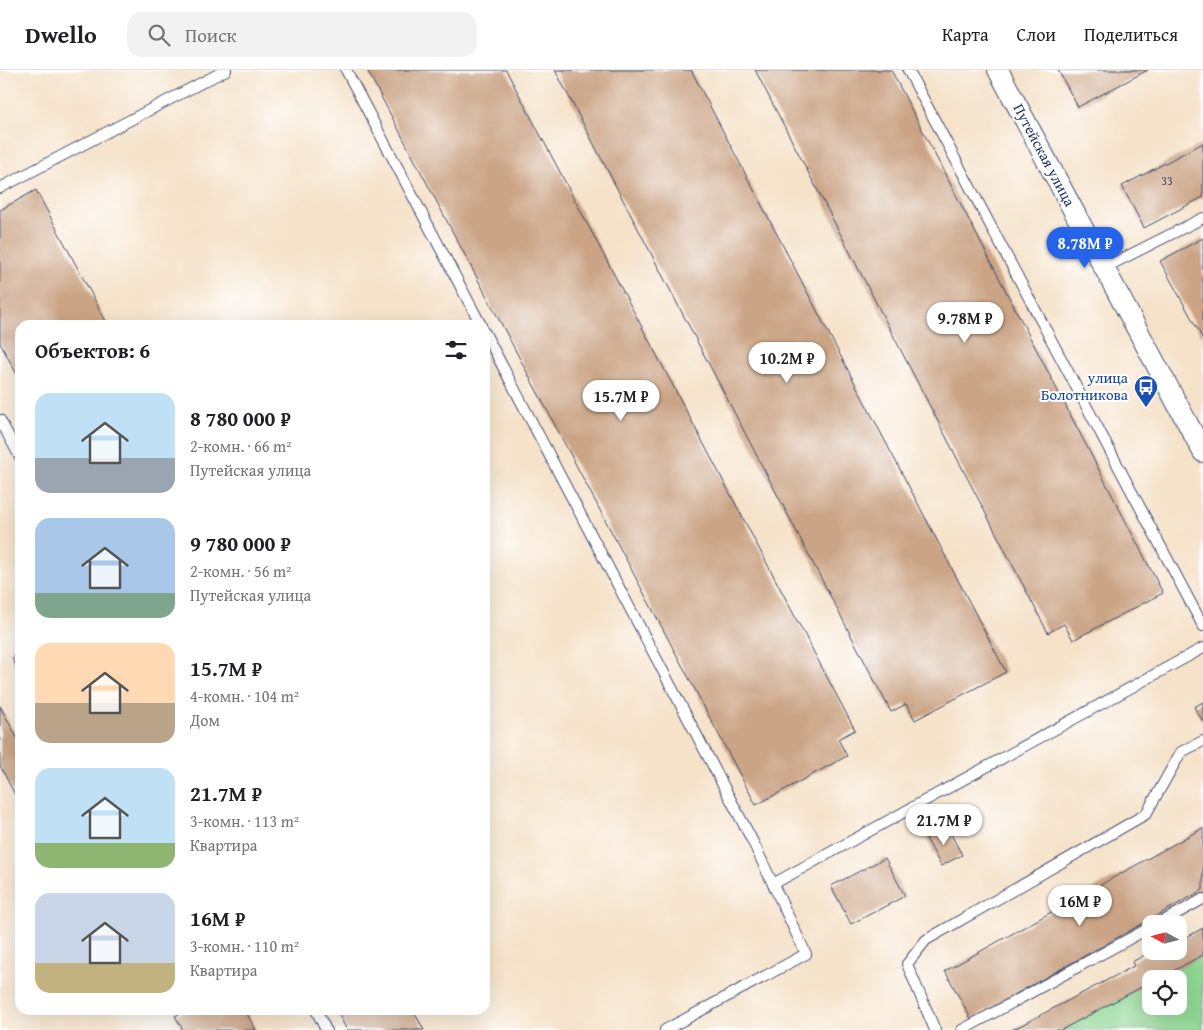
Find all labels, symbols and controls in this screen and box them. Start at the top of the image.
search box [127,12,477,57]
text: Dwello [25,17,97,52]
icon: search [145,21,173,49]
text: Поиск [185,21,237,49]
text: Карта [942,21,989,48]
text: Слои [1017,21,1056,48]
text: Поделиться [1084,21,1178,48]
street label: Путейская улица [1009,100,1081,211]
house number: 33 [1161,172,1173,189]
pin: 8.78M ₽ [1039,226,1131,269]
text: 8.78M ₽ [1058,231,1112,255]
pin: 9.78M ₽ [919,302,1011,344]
text: 9.78M ₽ [938,306,992,330]
text: Объектов: 6 [35,335,150,366]
icon: filters [442,336,470,364]
pin: 10.2M ₽ [741,342,833,384]
text: 10.2M ₽ [760,346,814,370]
place label: улица Болотникова [1041,367,1129,405]
bus stop icon: улица Болотникова [1133,374,1159,408]
pin: 15.7M ₽ [575,380,667,422]
text: 15.7M ₽ [594,384,648,408]
text: 8 780 000 ₽ [190,403,291,434]
icon: home [75,413,135,473]
text: 2-комн. · 66 m² [190,434,291,458]
text: Путейская улица [190,458,311,482]
text: 9 780 000 ₽ [190,528,291,559]
icon: home [75,538,135,598]
text: 2-комн. · 56 m² [190,559,291,583]
text: Путейская улица [190,583,311,607]
text: 15.7M ₽ [190,653,262,684]
icon: home [75,663,135,723]
text: 4-комн. · 104 m² [190,684,299,708]
text: Дом [190,708,220,732]
text: 21.7M ₽ [190,778,262,809]
icon: home [75,788,135,848]
pin: 21.7M ₽ [898,804,990,846]
text: 21.7M ₽ [917,808,971,832]
text: 3-комн. · 113 m² [190,809,299,833]
text: Квартира [190,833,257,857]
pin: 16M ₽ [1045,884,1115,927]
text: 16M ₽ [1059,889,1101,913]
text: 16M ₽ [190,903,245,934]
icon: home [75,913,135,973]
north arrow [1142,915,1188,960]
map controls [1142,915,1187,1015]
text: 3-комн. · 110 m² [190,934,299,958]
text: Квартира [190,958,257,982]
button: locate [1142,970,1187,1015]

